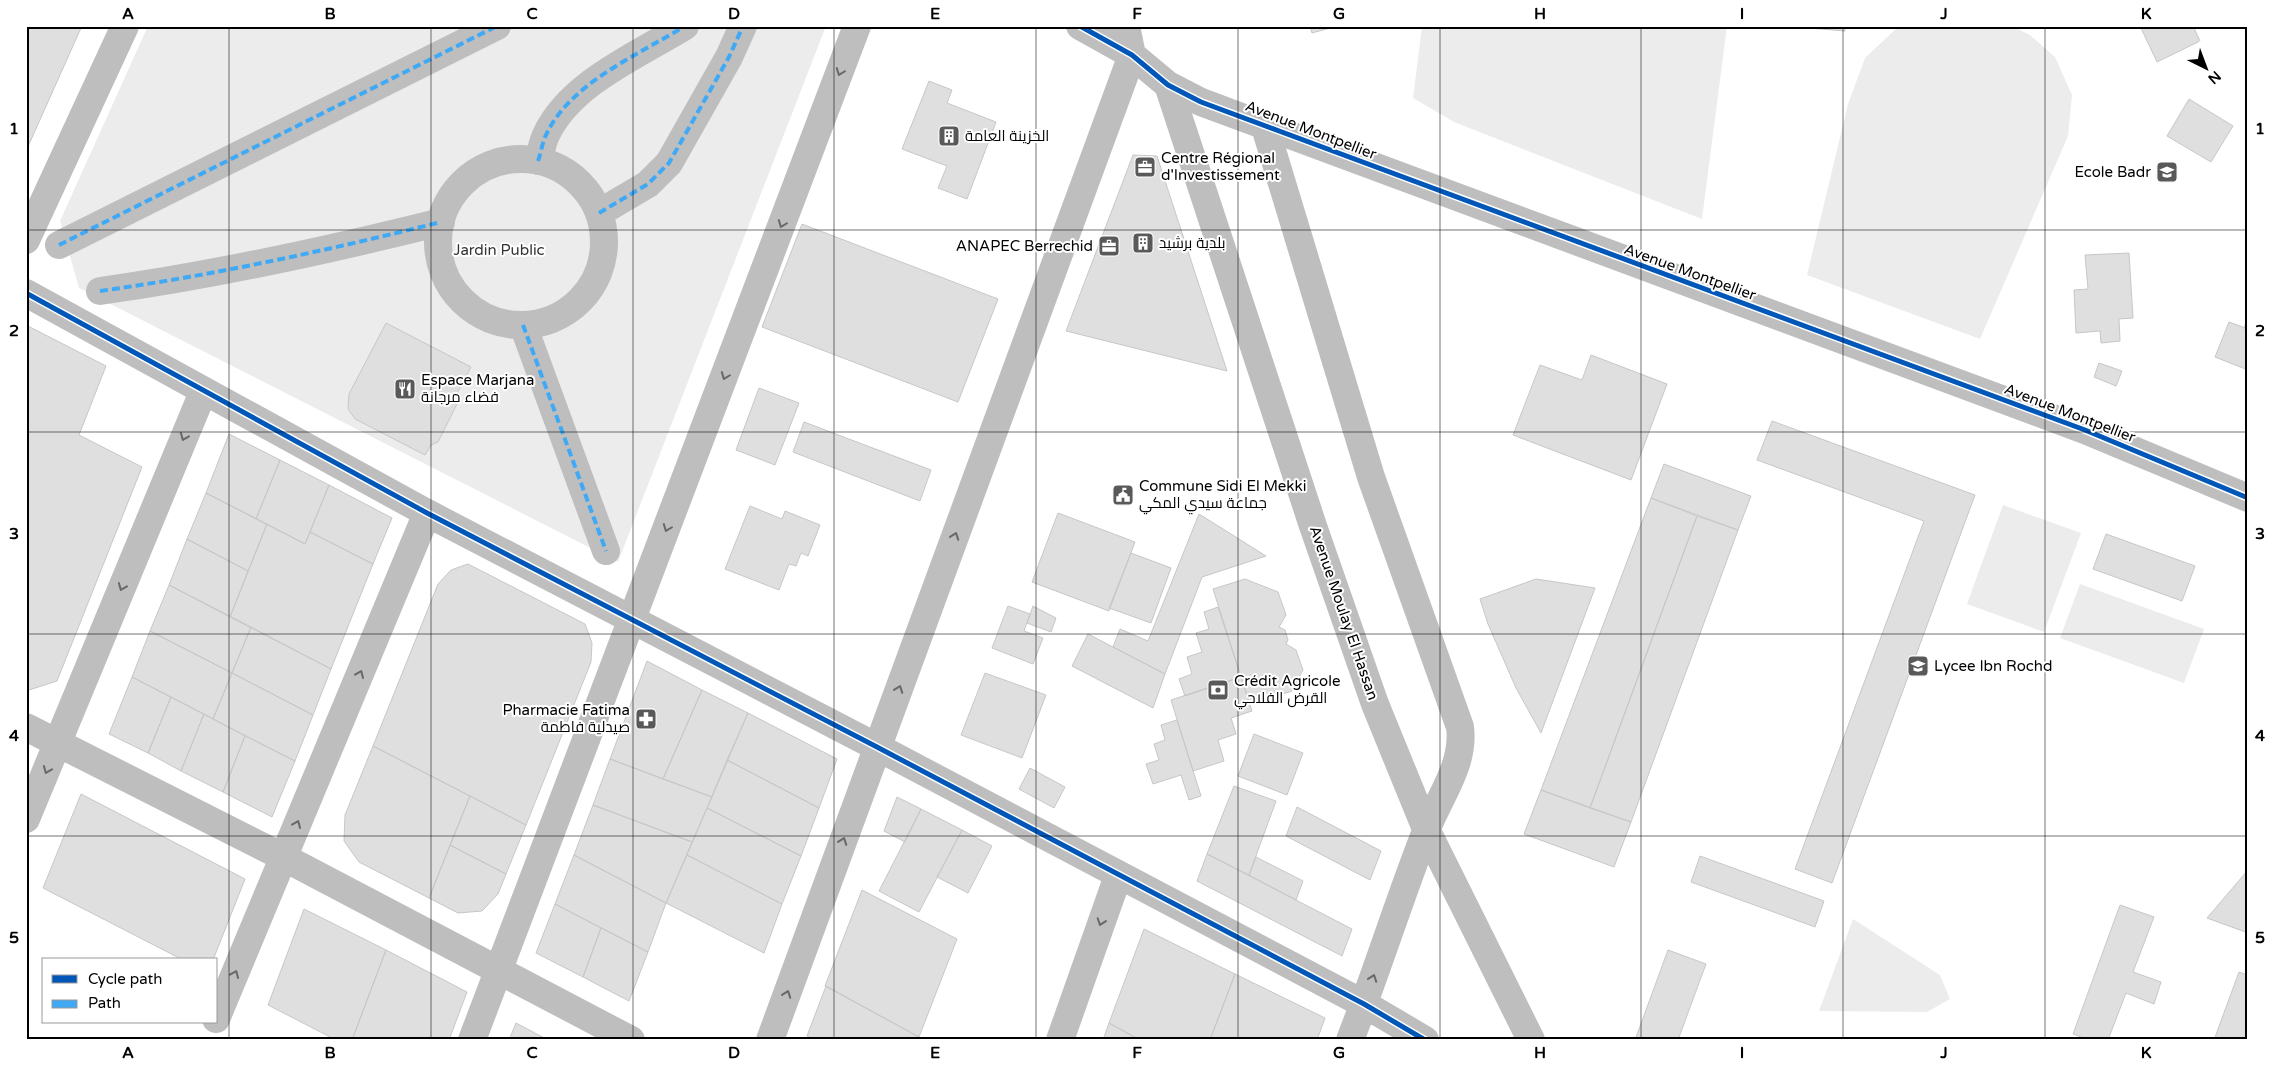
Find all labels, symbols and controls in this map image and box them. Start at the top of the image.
text: A [122,4,134,24]
text: B [324,4,336,24]
text: C [526,4,538,24]
text: D [728,4,740,24]
text: E [930,4,940,24]
text: F [1132,4,1142,24]
text: G [1333,4,1345,24]
text: H [1534,4,1546,24]
text: I [1740,4,1744,24]
text: J [1939,4,1948,24]
text: K [2141,4,2152,24]
north arrow [2182,42,2232,92]
one-way arrow [836,67,846,76]
text: N [2204,67,2224,87]
street label: Avenue Montpellier [1243,97,1379,163]
text: 1 [9,119,19,139]
text: 1 [2255,119,2265,139]
building icon: الخزينة العامة [937,124,961,148]
place label: الخزينة العامة [965,127,1049,145]
place label: Centre Régional d'Investissement [1161,149,1280,184]
office icon: Centre Régional d'Investissement [1133,155,1157,179]
school or university icon: Ecole Badr [2155,160,2179,184]
place label: Ecole Badr [2074,163,2151,181]
one-way arrow [778,219,789,228]
building icon: بلدية برشيد [1131,231,1155,255]
office icon: ANAPEC Berrechid [1097,234,1121,258]
place label: بلدية برشيد [1159,234,1226,252]
place label: ANAPEC Berrechid [956,237,1093,255]
street label: Avenue Montpellier [1622,240,1759,304]
park label: Jardin Public [453,241,545,259]
text: 2 [9,321,19,341]
text: 2 [2255,321,2265,341]
place label: Espace Marjana فضاء مرجانة [421,371,534,406]
one-way arrow [721,371,731,380]
restaurant icon: Espace Marjana فضاء مرجانة [393,377,417,401]
street label: Avenue Montpellier [2002,380,2138,446]
one-way arrow [180,432,190,441]
place label: Commune Sidi El Mekki جماعة سيدي المكي [1139,477,1306,515]
public building icon: Commune Sidi El Mekki جماعة سيدي المكي [1111,483,1135,507]
one-way arrow [663,523,674,532]
text: 3 [9,524,19,544]
street label: Avenue Moulay El Hassan [1306,524,1382,702]
text: 3 [2255,524,2265,544]
one-way arrow [949,533,959,541]
one-way arrow [118,582,128,591]
school or university icon: Lycee Ibn Rochd [1906,654,1930,678]
place label: Lycee Ibn Rochd [1934,657,2052,675]
one-way arrow [353,670,364,679]
place label: Crédit Agricole القرض الفلاحي [1234,672,1340,710]
bank icon: Crédit Agricole القرض الفلاحي [1206,678,1230,702]
one-way arrow [893,685,903,694]
place label: Pharmacie Fatima صيدلية فاطمة [502,701,630,736]
pharmacy icon: Pharmacie Fatima صيدلية فاطمة [634,707,658,731]
text: 4 [9,726,19,746]
text: 4 [2255,726,2265,746]
one-way arrow [42,765,53,774]
one-way arrow [291,820,302,829]
one-way arrow [837,838,847,846]
one-way arrow [1097,917,1107,925]
text: 5 [9,928,19,948]
text: 5 [2255,928,2265,948]
legend [42,958,218,1024]
text: Cycle path [88,970,162,988]
one-way arrow [229,970,239,979]
one-way arrow [1367,974,1377,983]
one-way arrow [780,990,791,999]
text: Path [88,994,121,1012]
text: A [122,1043,134,1063]
text: B [324,1043,336,1063]
text: C [526,1043,538,1063]
text: D [728,1043,740,1063]
text: E [930,1043,940,1063]
text: F [1132,1043,1142,1063]
text: G [1333,1043,1345,1063]
text: H [1534,1043,1546,1063]
text: I [1740,1043,1744,1063]
text: J [1939,1043,1948,1063]
text: K [2141,1043,2152,1063]

